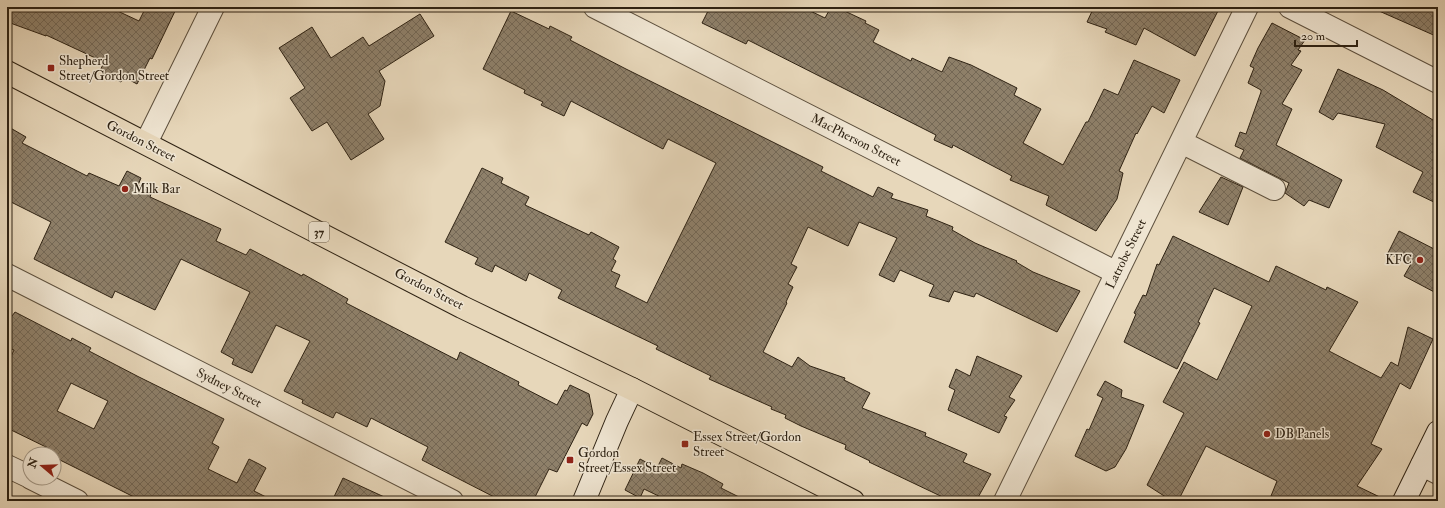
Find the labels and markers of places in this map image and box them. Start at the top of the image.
place label: Shepherd Street/Gordon Street [59,53,169,84]
marker: Shepherd Street/Gordon Street [46,63,56,73]
place label: Milk Bar [133,181,180,197]
marker: Milk Bar [120,184,130,194]
place label: KFC [1385,252,1412,268]
marker: KFC [1415,255,1425,265]
place label: DB Panels [1275,426,1330,442]
place label: Essex Street/Gordon Street [693,429,802,460]
marker: DB Panels [1262,429,1272,439]
marker: Essex Street/Gordon Street [680,439,690,449]
place label: Gordon Street/Essex Street [578,445,676,476]
marker: Gordon Street/Essex Street [565,455,575,465]

